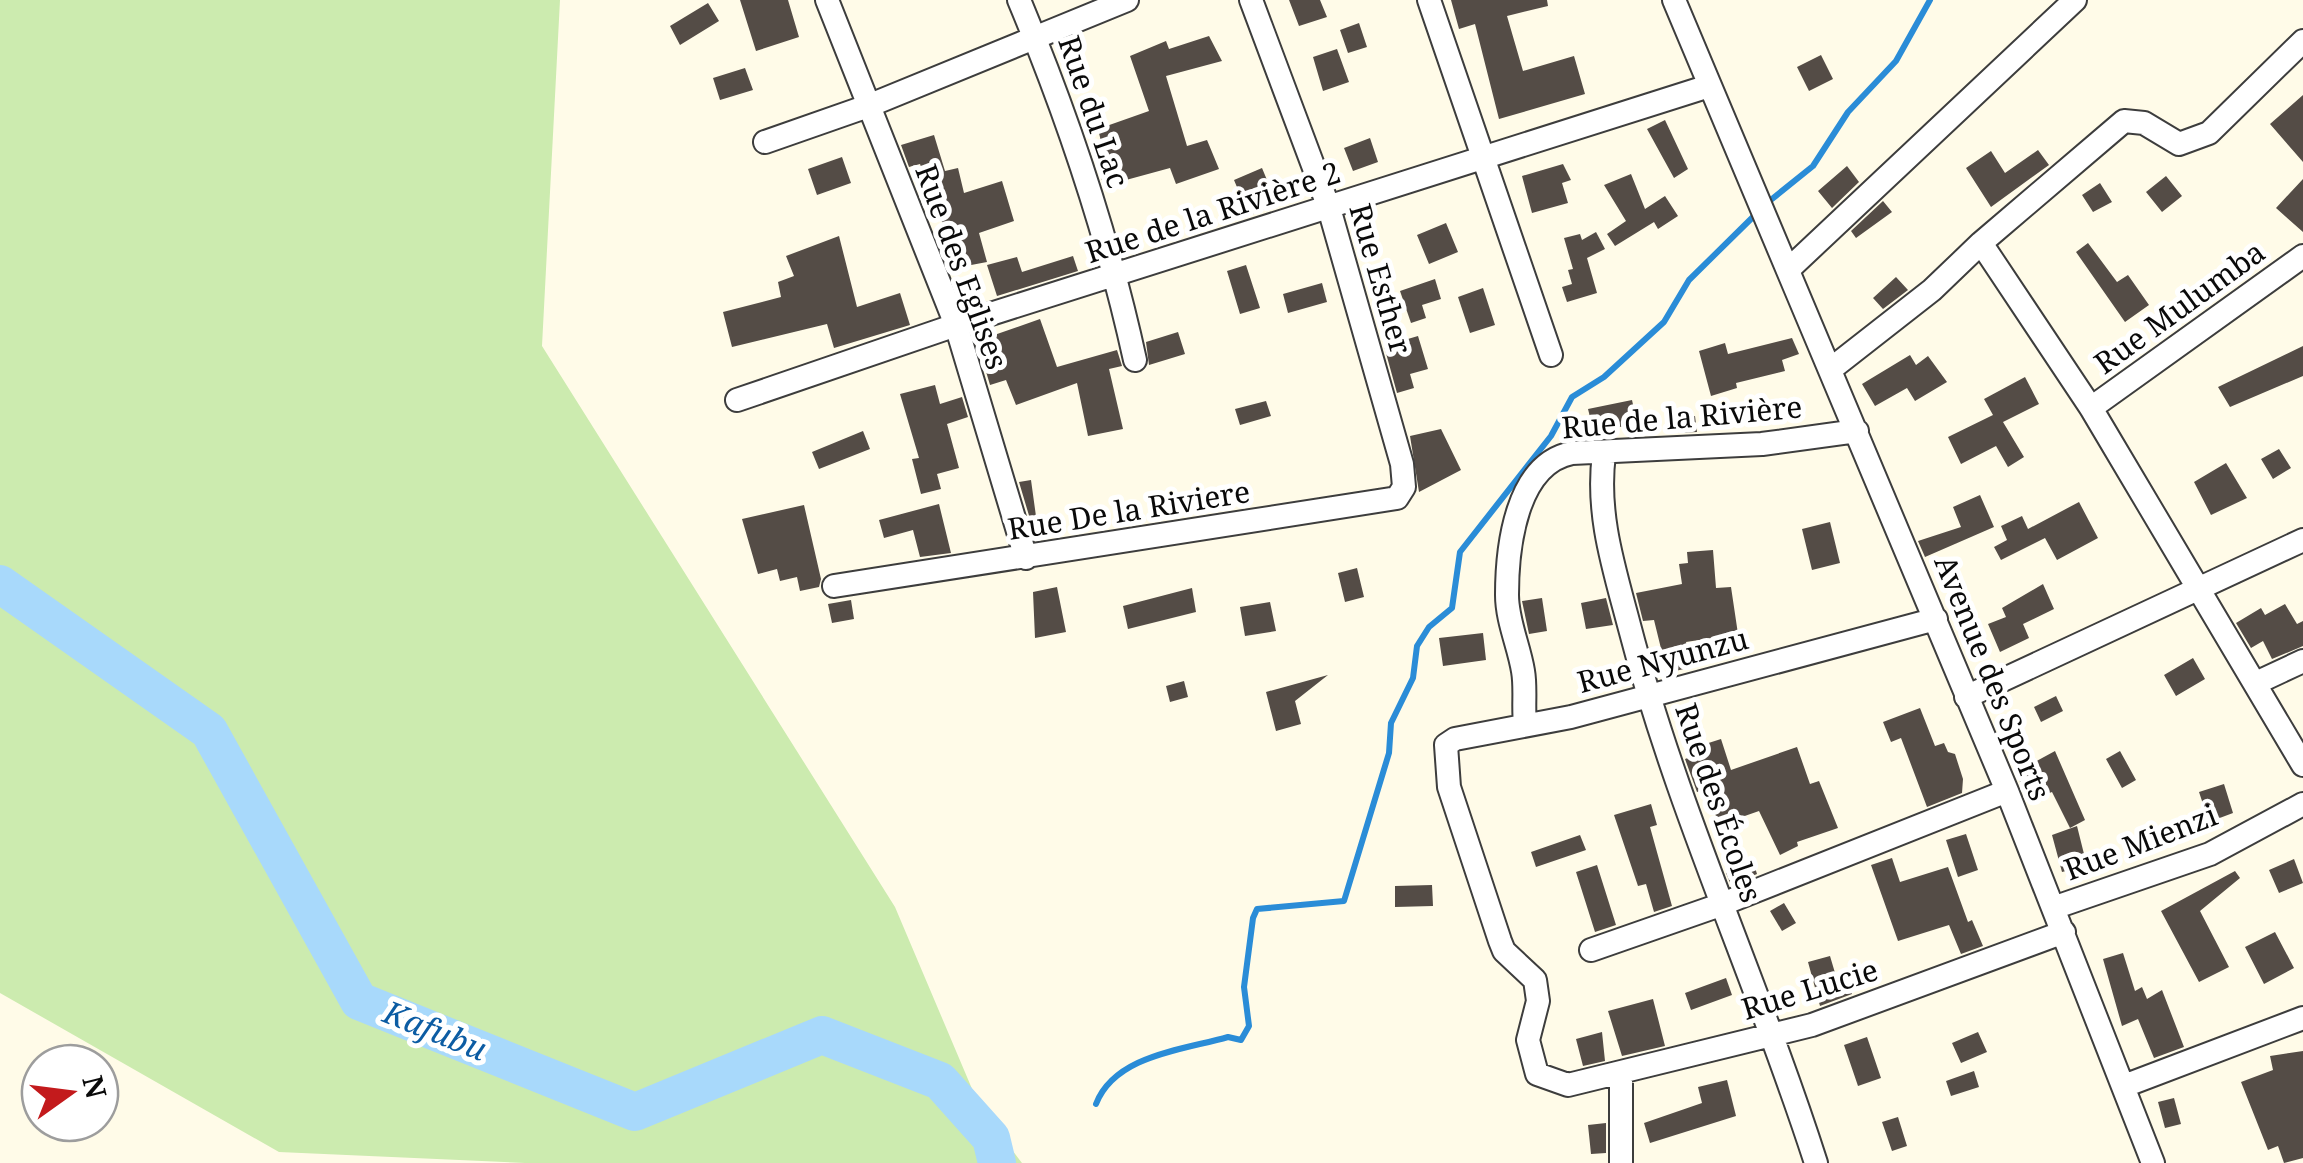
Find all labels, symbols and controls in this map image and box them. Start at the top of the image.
street label: Rue du Lac [1049,30,1140,193]
street label: Rue de la Rivière 2 [1080,151,1345,272]
street label: Rue des Eglises [906,158,1018,375]
street label: Rue Esther [1340,199,1422,359]
street label: Rue Mulumba [2085,231,2273,383]
street label: Rue de la Rivière [1560,386,1804,447]
street label: Rue De la Riviere [1005,470,1253,549]
street label: Avenue des Sports [1925,549,2061,806]
street label: Rue Nyunzu [1573,617,1753,702]
street label: Rue des Écoles [1666,697,1773,908]
street label: Rue Mienzi [2058,794,2223,890]
street label: Rue Lucie [1736,948,1883,1029]
water label: Kafubu [377,989,493,1070]
north arrow [20,1043,120,1143]
text: N [74,1071,116,1102]

